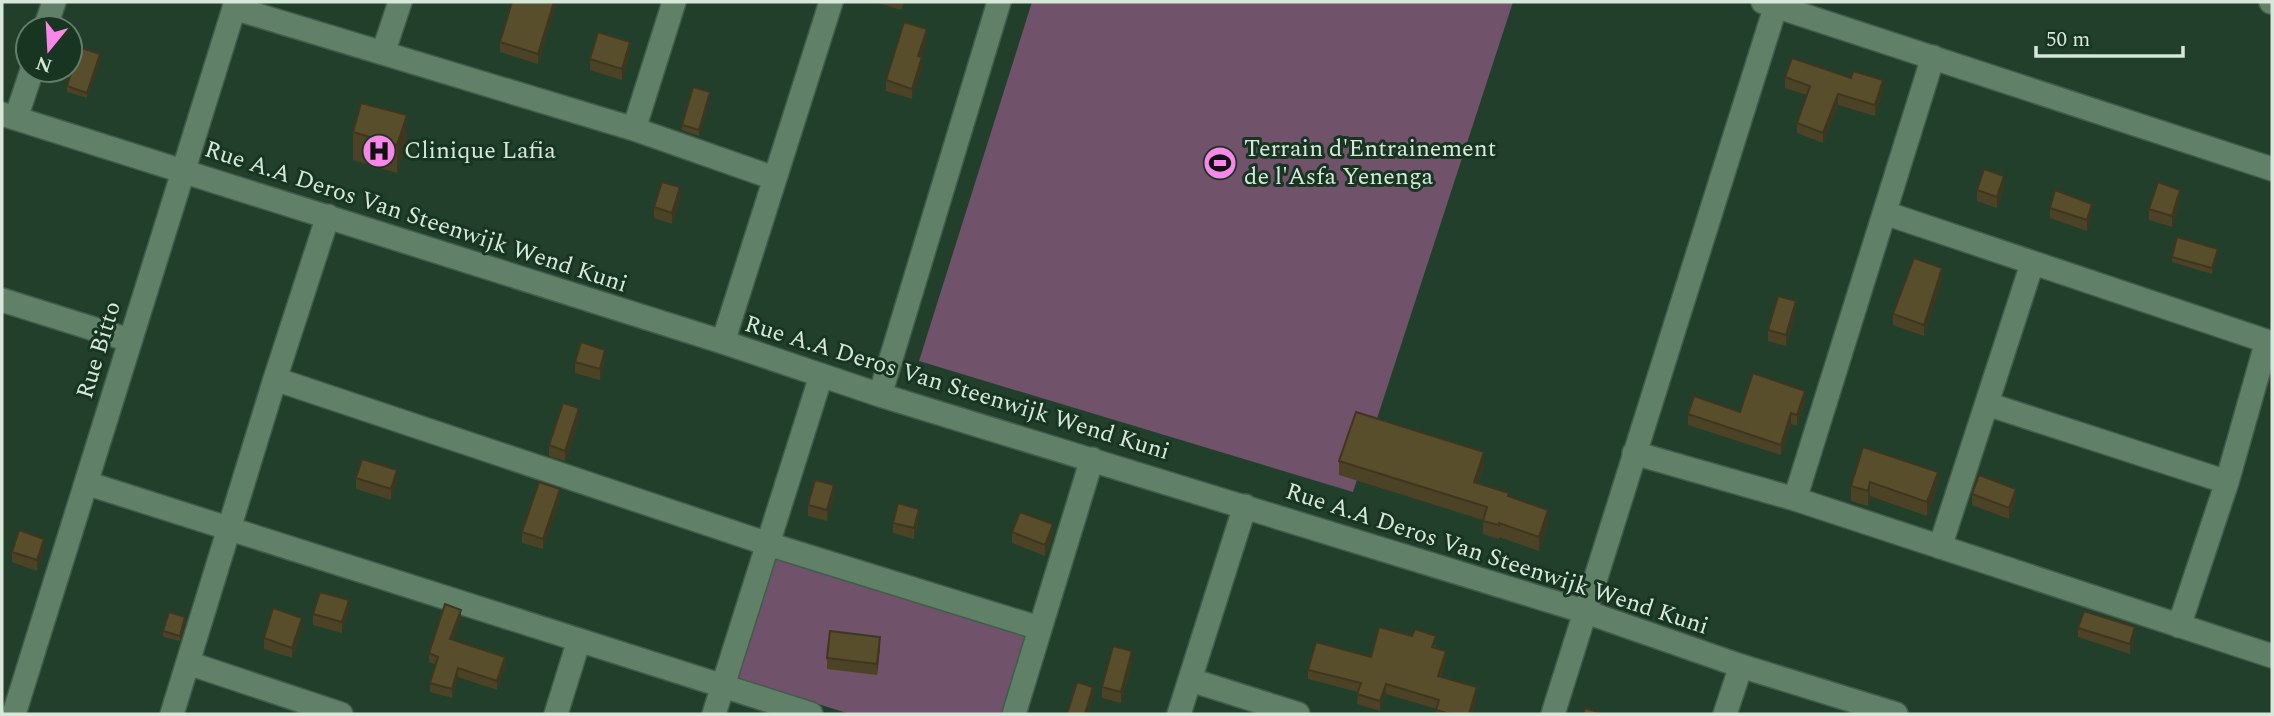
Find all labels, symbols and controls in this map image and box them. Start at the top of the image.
north arrow [14,14,84,84]
scale bar [2036,14,2183,58]
text: 50 m [2046,24,2090,56]
text: N [32,48,56,80]
street label: Rue A.A Deros Van Steenwijk Wend Kuni [200,131,632,303]
place label: Terrain d'Entrainement de l'Asfa Yenenga [1244,131,1496,195]
hospital icon: Clinique Lafia [360,132,398,170]
place label: Clinique Lafia [404,133,556,169]
sports icon: Terrain d'Entrainement de l'Asfa Yenenga [1201,144,1239,182]
street label: Rue Bitto [67,297,131,403]
street label: Rue A.A Deros Van Steenwijk Wend Kuni [740,306,1174,470]
street label: Rue A.A Deros Van Steenwijk Wend Kuni [1281,473,1713,645]

